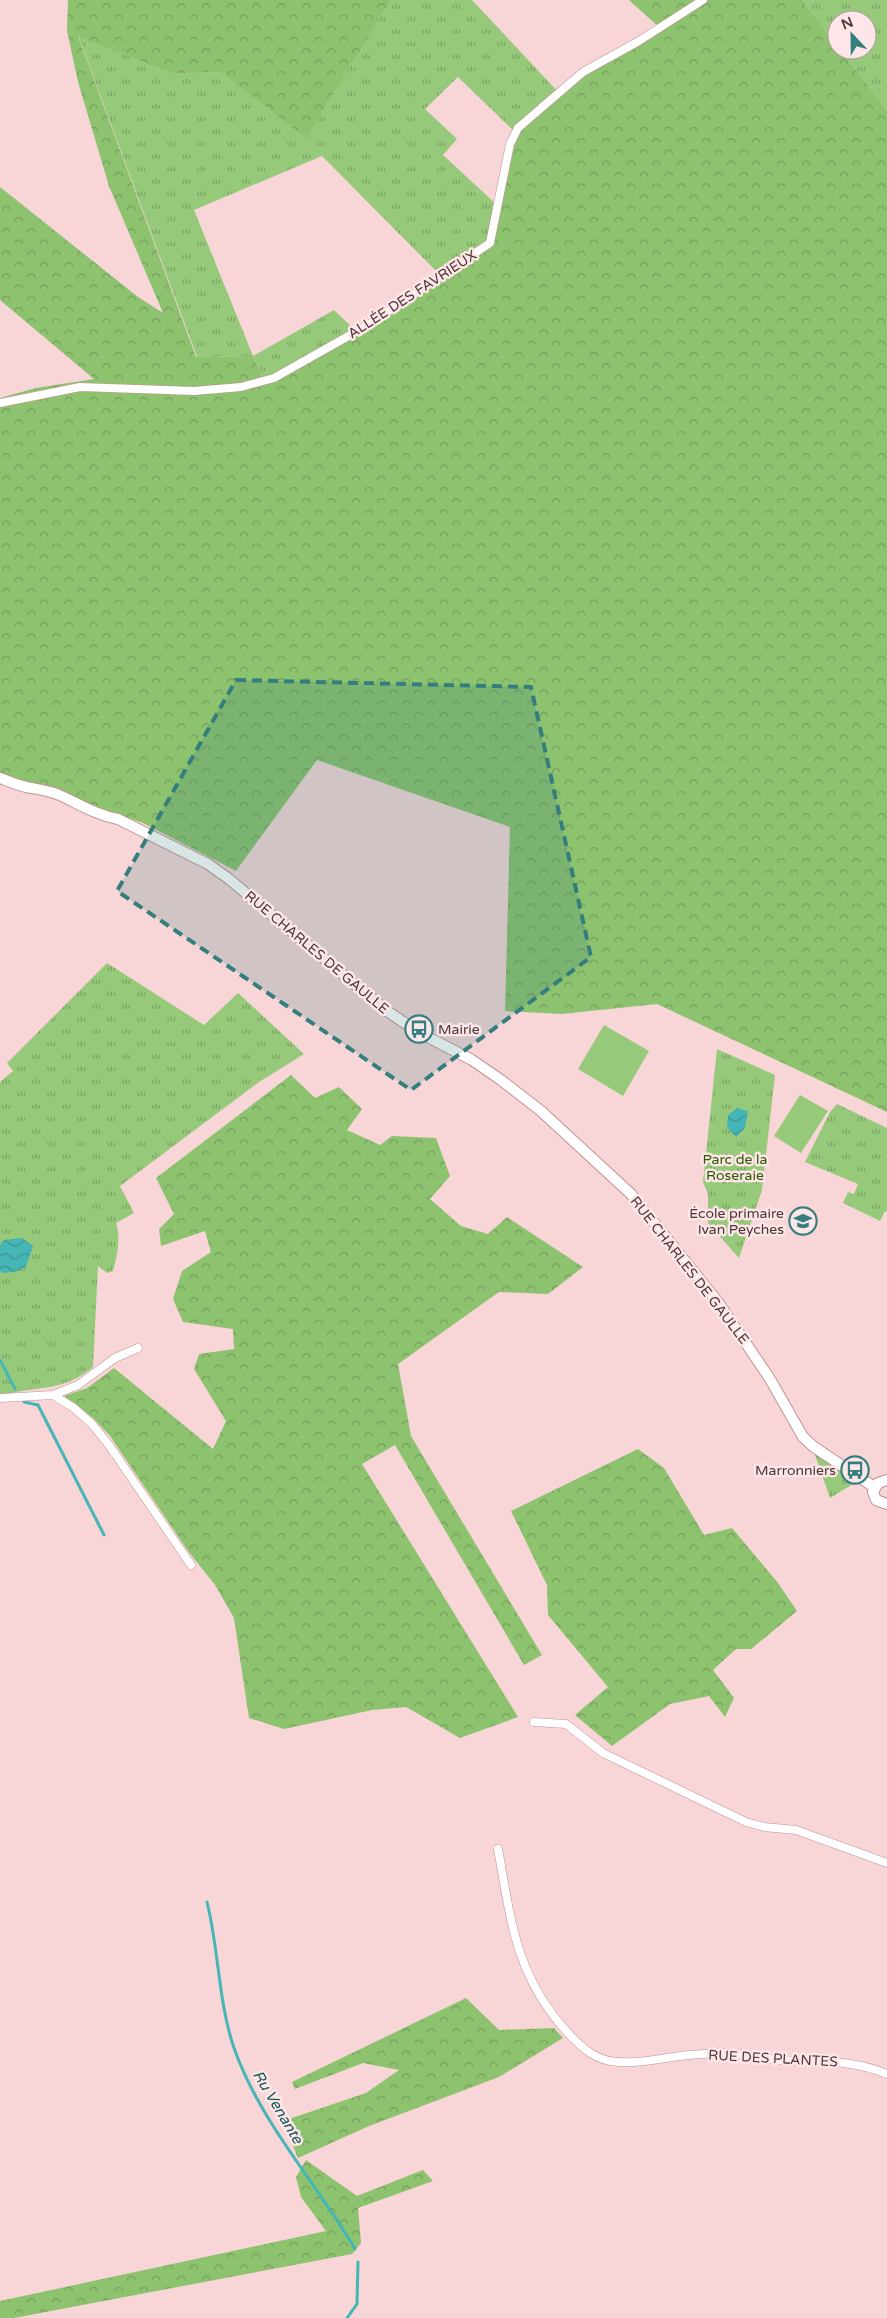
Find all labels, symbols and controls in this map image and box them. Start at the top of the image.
north arrow [827,10,877,60]
text: N [839,13,856,33]
street label: ALLÉE DES FAVRIEUX [345,246,480,342]
street label: RUE CHARLES DE GAULLE [241,887,392,1018]
bus stop icon: Mairie [404,1014,434,1044]
place label: Mairie [438,1021,480,1038]
park label: Parc de la Roseraie [703,1151,767,1184]
street label: RUE CHARLES DE GAULLE [627,1193,753,1348]
place label: École primaire Ivan Peyches [689,1205,784,1238]
school or university icon: École primaire Ivan Peyches [788,1206,818,1236]
bus stop icon: Marronniers [840,1455,870,1485]
place label: Marronniers [755,1462,836,1479]
street label: RUE DES PLANTES [708,2047,839,2070]
water label: Ru Venante [249,2067,308,2148]

